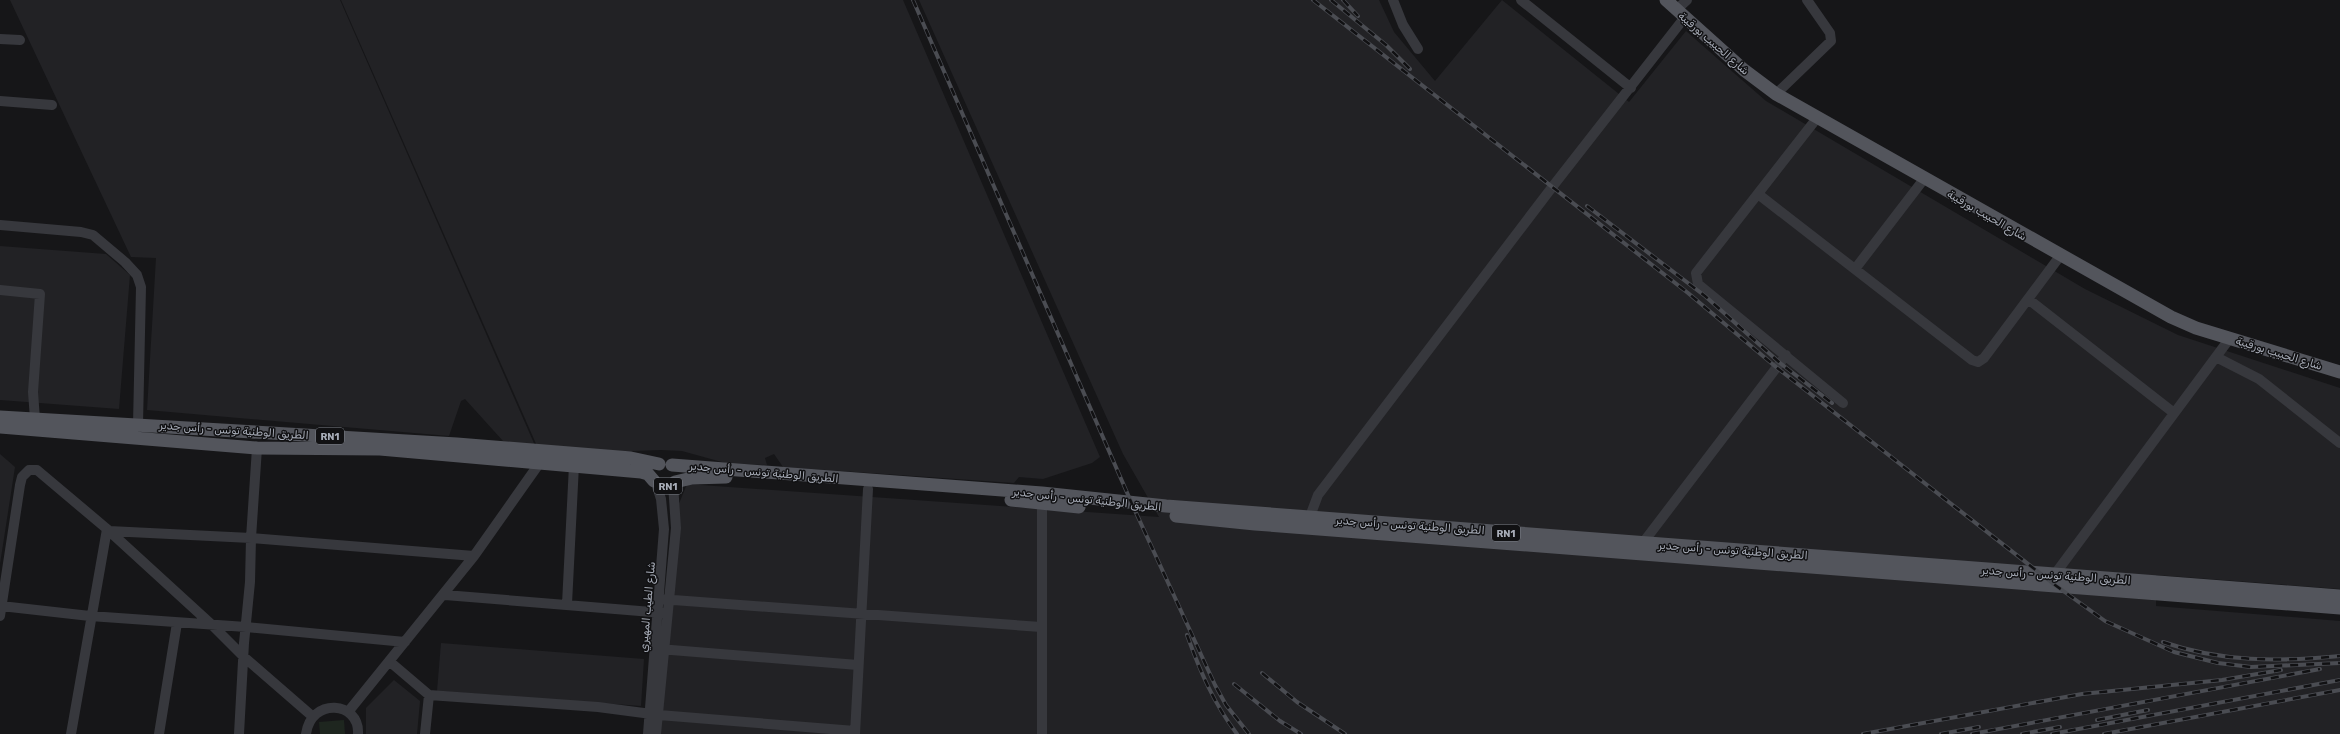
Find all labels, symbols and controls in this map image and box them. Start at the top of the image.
street label: شارع الحبيب بورقيبة [1674,9,1752,79]
street label: شارع الحبيب بورقيبة [1944,187,2029,245]
street label: شارع الحبيب بورقيبة [2234,334,2324,375]
street label: الطريق الوطنية تونس - رأس جدير [158,419,309,443]
road number: RN1 [316,428,344,444]
street label: الطريق الوطنية تونس - رأس جدير [688,459,839,486]
road number: RN1 [654,478,682,494]
street label: الطريق الوطنية تونس - رأس جدير [1011,485,1162,515]
street label: الطريق الوطنية تونس - رأس جدير [1334,514,1485,538]
road number: RN1 [1492,525,1520,541]
street label: الطريق الوطنية تونس - رأس جدير [1657,539,1808,563]
street label: شارع الطيب المهيري [637,561,660,653]
street label: الطريق الوطنية تونس - رأس جدير [1980,564,2131,588]

